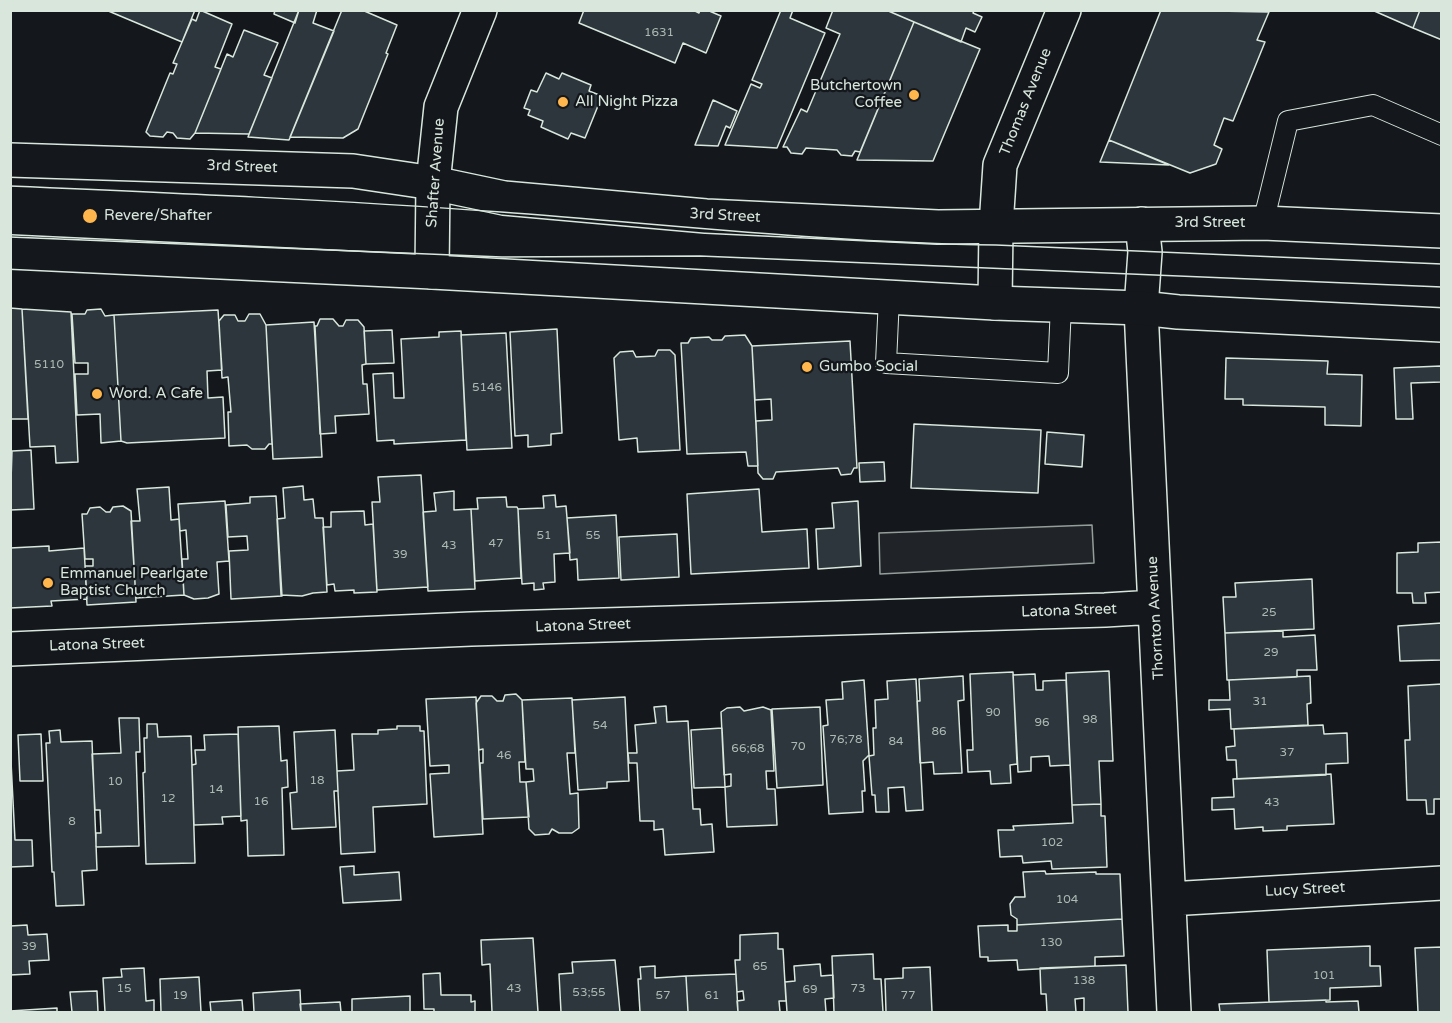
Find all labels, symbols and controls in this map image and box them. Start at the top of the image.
house number: 1631 [644,26,674,40]
street label: Thomas Avenue [996,46,1056,158]
place label: Butchertown Coffee [810,77,902,112]
marker: Butchertown Coffee [907,88,921,102]
place label: All Night Pizza [575,93,678,111]
marker: All Night Pizza [556,95,570,109]
street label: Shafter Avenue [423,118,449,228]
street label: 3rd Street [206,157,278,177]
street label: 3rd Street [689,205,761,227]
marker: Revere/Shafter [81,207,99,225]
place label: Revere/Shafter [104,207,212,225]
street label: 3rd Street [1174,214,1246,232]
house number: 5110 [34,358,64,372]
place label: Gumbo Social [819,358,918,376]
marker: Gumbo Social [800,360,814,374]
house number: 5146 [472,381,502,395]
place label: Word. A Cafe [109,385,203,403]
marker: Word. A Cafe [90,387,104,401]
house number: 51 [536,529,552,543]
house number: 55 [585,529,601,543]
house number: 47 [488,537,504,551]
house number: 43 [441,539,457,553]
house number: 39 [392,548,408,562]
street label: Thornton Avenue [1144,556,1168,680]
place label: Emmanuel Pearlgate Baptist Church [60,565,208,600]
marker: Emmanuel Pearlgate Baptist Church [41,576,55,590]
street label: Latona Street [1021,600,1117,622]
house number: 25 [1261,606,1277,620]
street label: Latona Street [535,615,631,637]
street label: Latona Street [49,634,145,656]
house number: 29 [1263,646,1279,660]
house number: 31 [1252,695,1268,709]
house number: 90 [985,706,1001,720]
house number: 98 [1082,713,1098,727]
house number: 96 [1034,716,1050,730]
house number: 54 [592,719,608,733]
house number: 86 [931,725,947,739]
house number: 76;78 [829,733,863,747]
house number: 84 [888,735,904,749]
house number: 70 [790,740,806,754]
house number: 66;68 [731,742,765,756]
house number: 37 [1279,746,1295,760]
house number: 46 [496,749,512,763]
house number: 18 [309,774,325,788]
house number: 10 [107,775,123,789]
house number: 14 [208,783,224,797]
house number: 12 [160,792,176,806]
house number: 16 [253,795,269,809]
house number: 43 [1264,796,1280,810]
house number: 8 [68,815,76,829]
house number: 102 [1041,836,1063,850]
street label: Lucy Street [1264,879,1346,901]
house number: 104 [1056,893,1078,907]
house number: 130 [1040,936,1062,950]
house number: 39 [21,940,37,954]
house number: 65 [752,960,768,974]
house number: 101 [1313,969,1335,983]
house number: 138 [1073,974,1095,988]
house number: 15 [116,982,132,996]
house number: 43 [506,982,522,996]
house number: 73 [850,982,866,996]
house number: 69 [802,983,818,997]
house number: 53;55 [572,986,606,1000]
house number: 19 [172,989,188,1003]
house number: 57 [655,989,671,1003]
house number: 61 [704,989,720,1003]
house number: 77 [900,989,916,1003]

